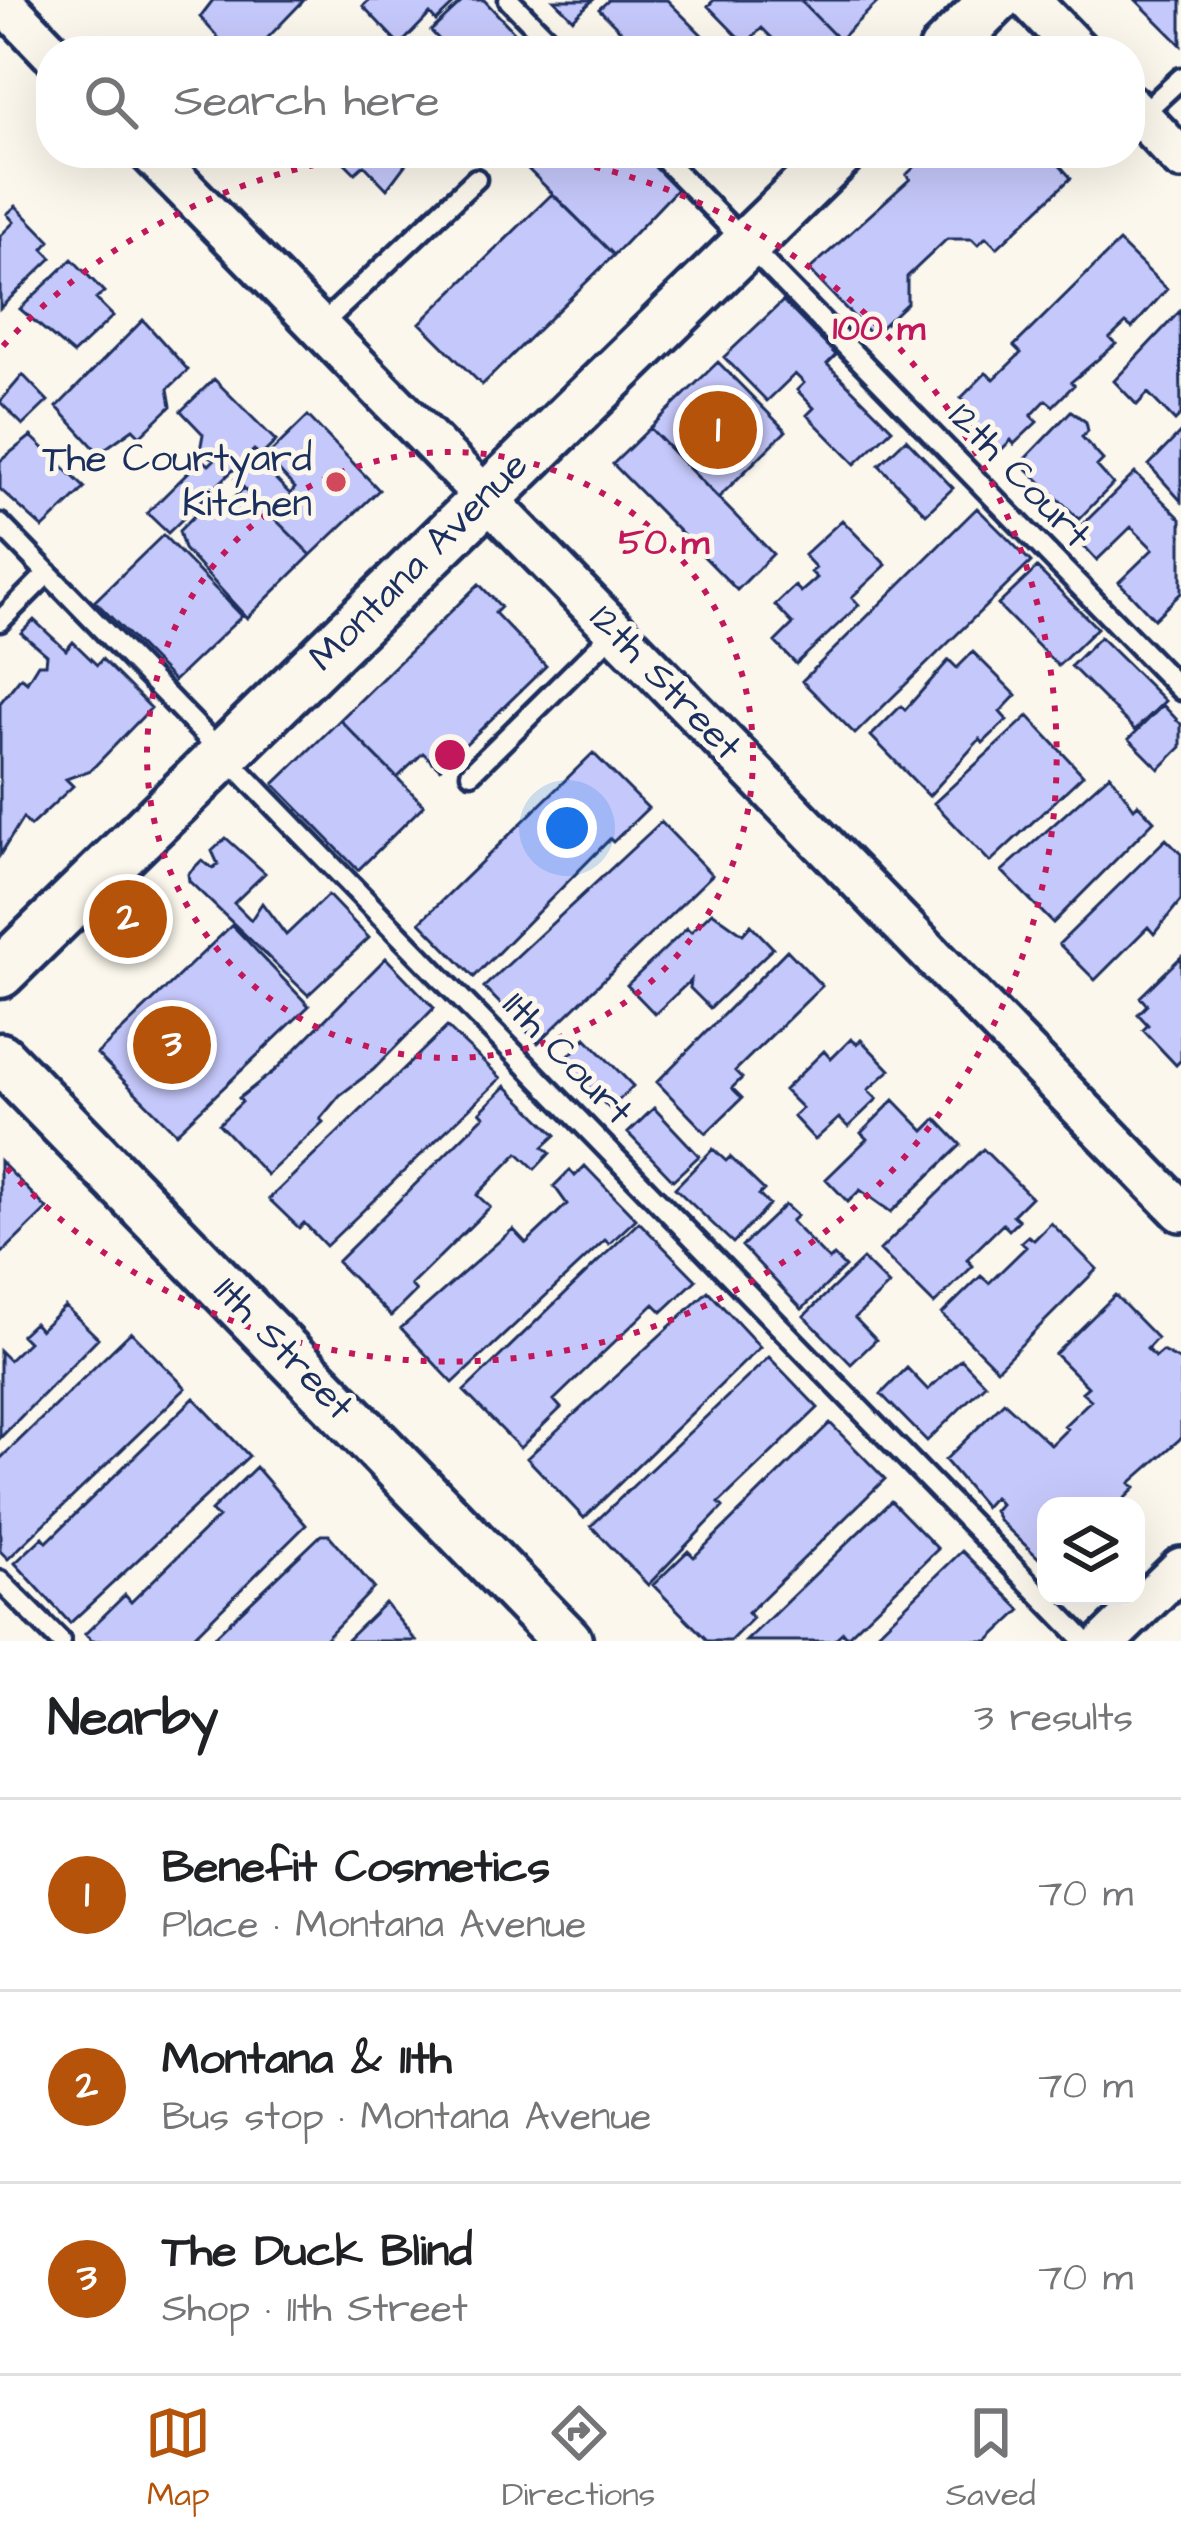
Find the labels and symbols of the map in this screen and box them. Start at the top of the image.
text: 100 m [833,303,926,354]
pin: 1 [679,385,757,475]
street label: 12th Court [935,391,1103,561]
place label: The Courtyard Kitchen [42,433,312,532]
street label: Montana Avenue [297,440,541,684]
marker: The Courtyard Kitchen [323,469,349,495]
text: 50 m [619,517,710,568]
street label: 12th Street [577,593,753,773]
centre of rings [429,734,471,776]
your location [537,798,597,858]
pin: 2 [89,874,167,964]
street label: 11th Court [489,980,645,1138]
pin: 3 [133,1000,211,1090]
street label: 11th Street [201,1265,365,1433]

